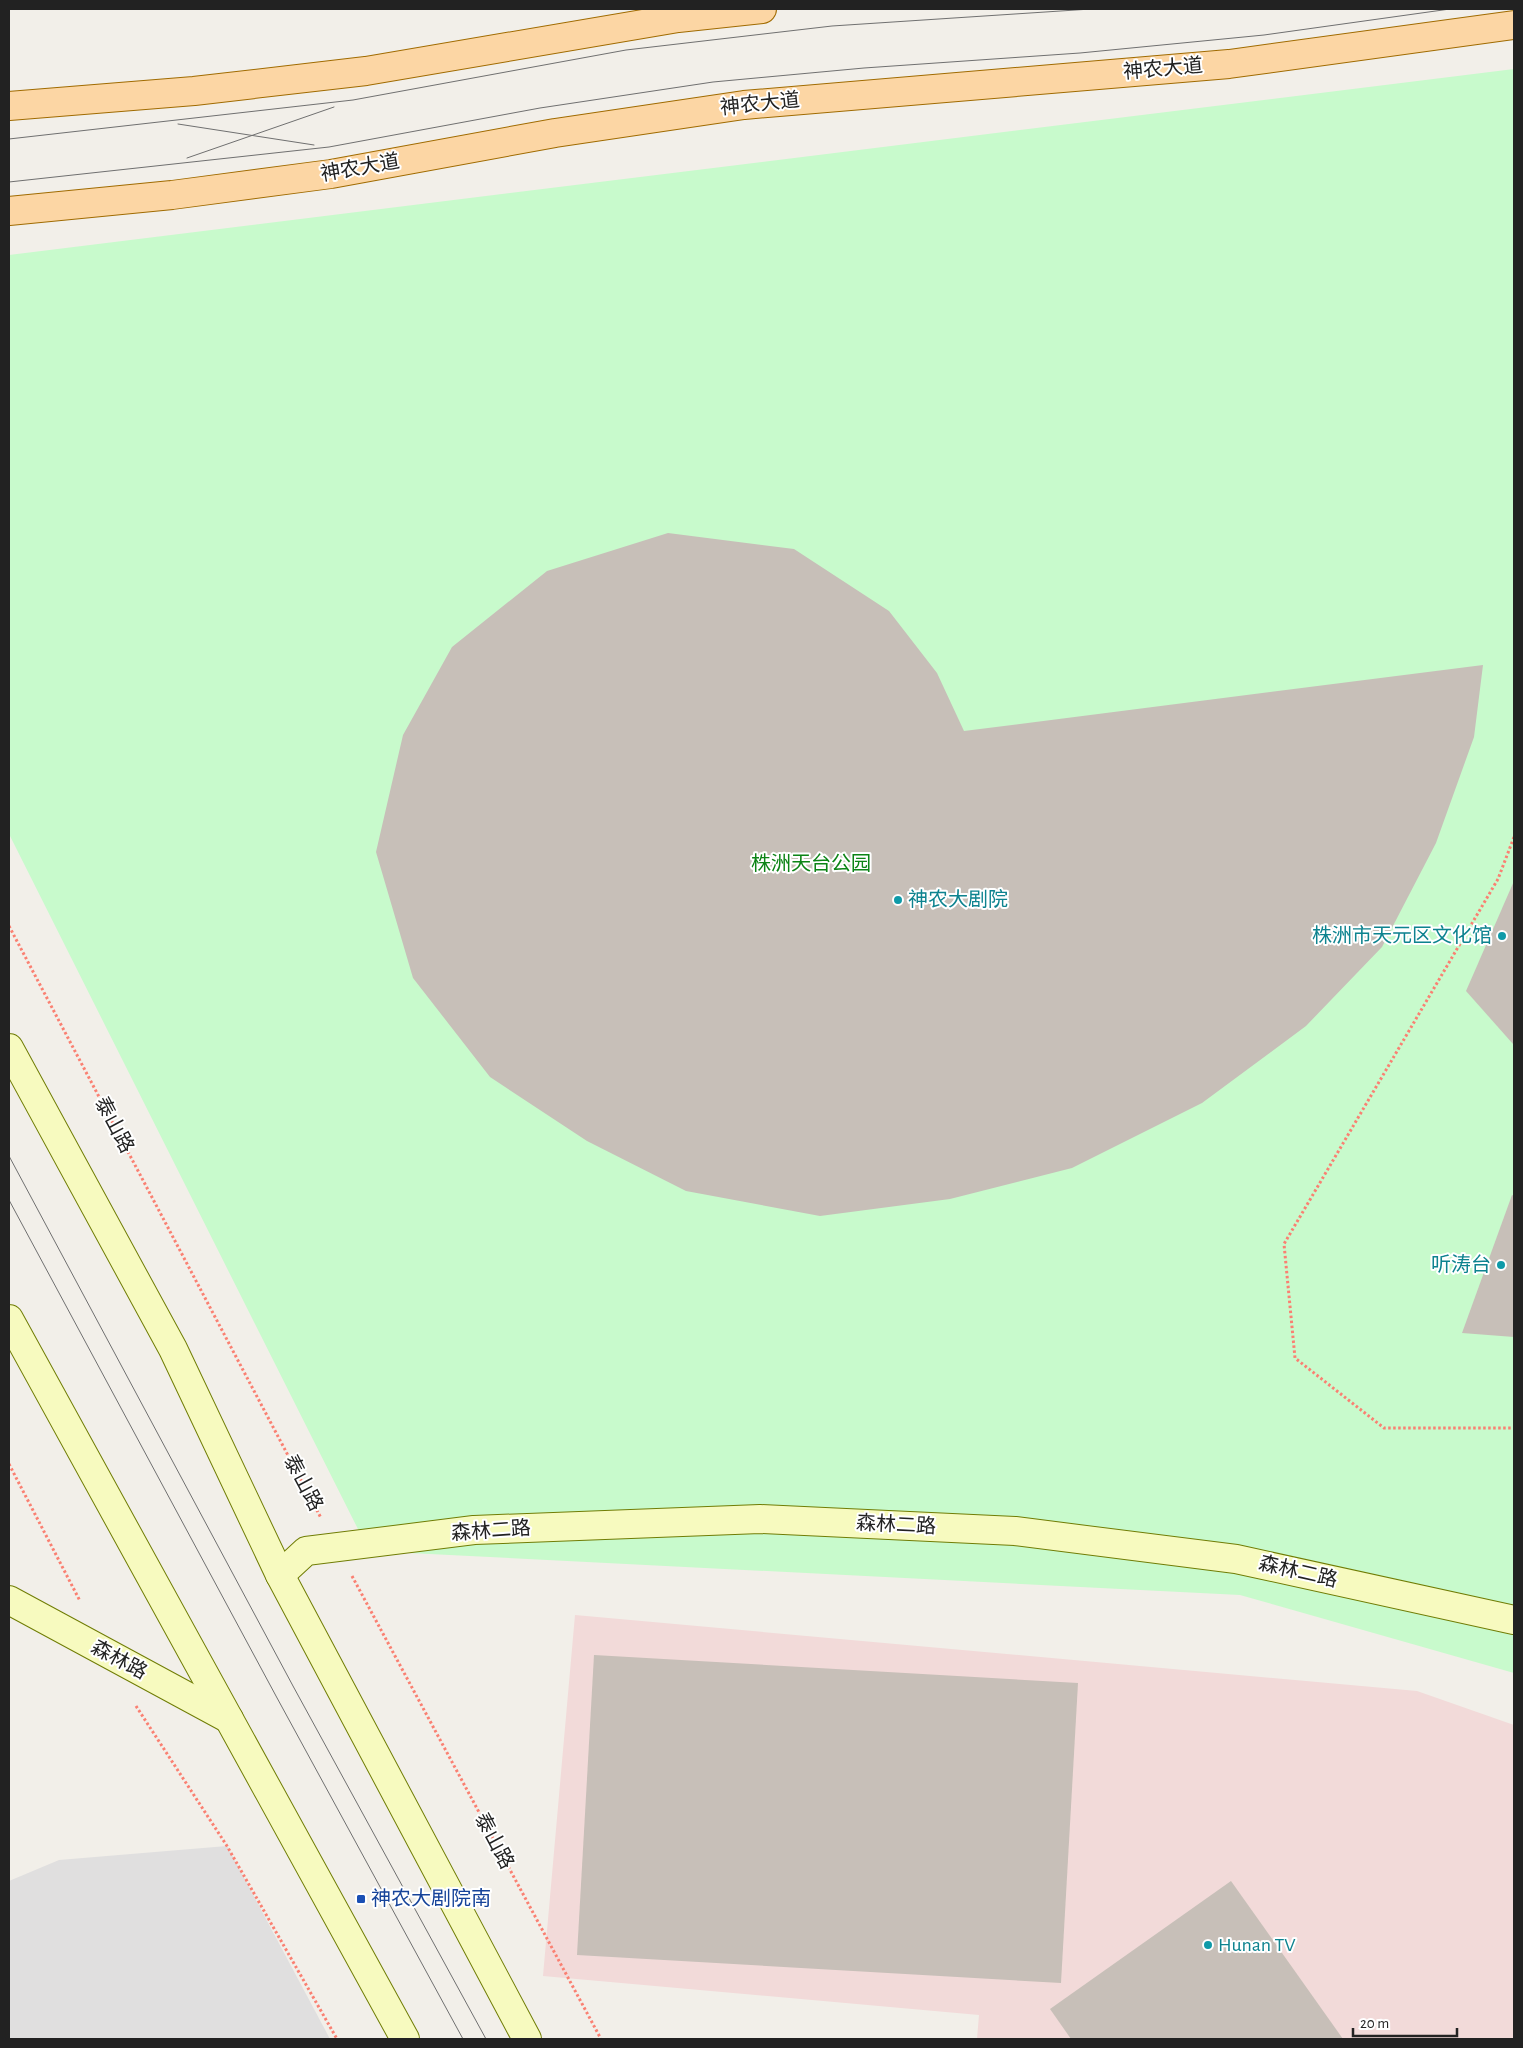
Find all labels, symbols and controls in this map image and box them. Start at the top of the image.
street label: 神农大道 [1122,55,1204,82]
street label: 神农大道 [719,89,801,118]
street label: 神农大道 [319,150,401,185]
park label: 株洲天台公园 [751,853,871,874]
place label: 神农大剧院 [908,889,1008,910]
marker: 神农大剧院 [892,894,904,906]
place label: 株洲市天元区文化馆 [1312,924,1492,946]
marker: 株洲市天元区文化馆 [1496,930,1508,942]
street label: 泰山路 [91,1093,138,1156]
place label: 听涛台 [1431,1253,1491,1275]
marker: 听涛台 [1495,1259,1507,1271]
street label: 泰山路 [280,1451,327,1514]
street label: 森林二路 [856,1512,937,1537]
street label: 森林二路 [450,1517,532,1544]
street label: 森林二路 [1257,1552,1339,1591]
street label: 森林路 [88,1636,151,1683]
street label: 泰山路 [471,1809,518,1872]
place label: 神农大剧院南 [371,1888,491,1909]
marker: 神农大剧院南 [355,1893,367,1905]
place label: Hunan TV [1218,1935,1296,1955]
marker: Hunan TV [1202,1939,1214,1951]
scale bar [1353,2006,1457,2038]
text: 20 m [1360,2016,1389,2031]

